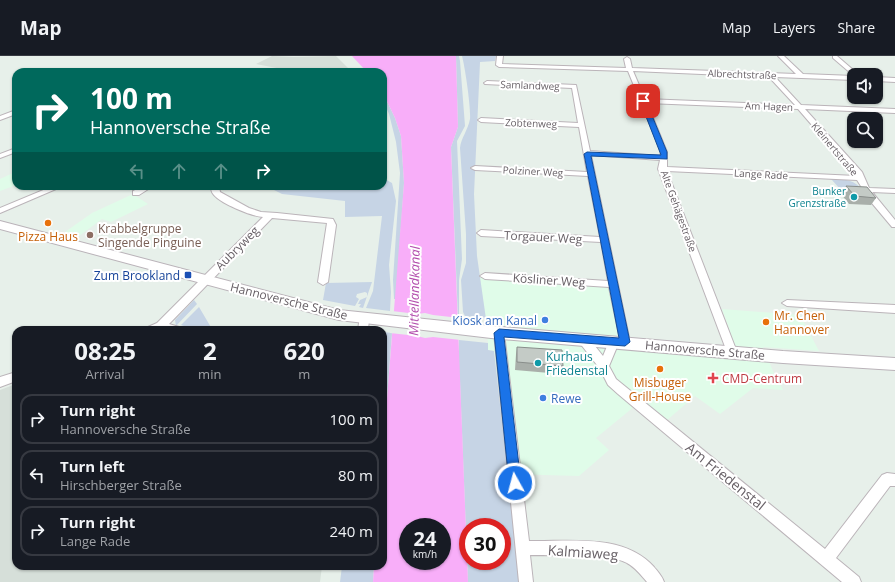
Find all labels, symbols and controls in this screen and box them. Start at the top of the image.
text: Map [20,15,61,41]
text: Map [722,18,751,37]
text: Layers [773,18,815,37]
text: Share [837,18,875,37]
street label: Albrechtstraße [707,66,777,82]
map controls [847,68,883,148]
button: sound [847,68,883,104]
street label: Samlandweg [500,77,561,93]
text: 100 m [90,79,173,117]
icon: right [24,84,76,136]
pin [626,84,660,118]
icon: arrive [632,90,654,112]
street label: Am Hagen [745,98,793,114]
button: search [847,112,883,148]
text: Hannoversche Straße [90,115,271,139]
street label: Zobtenweg [505,115,558,131]
street label: Kleinertstraße [808,119,862,179]
icon: left [126,160,148,182]
icon: ahead [168,160,190,182]
icon: ahead [210,160,232,182]
icon: right [252,160,274,182]
street label: Polziner Weg [502,162,564,180]
street label: Lange Rade [734,166,789,182]
street label: Alte Gehägestraße [658,168,700,254]
place label: Bunker Grenzstraße [788,184,846,210]
marker: Bunker Grenzstraße [849,192,859,202]
marker: Pizza Haus [43,218,53,228]
place label: Krabbelgruppe Singende Pinguine [98,220,202,251]
street label: Aubryweg [211,222,263,274]
street label: Torgauer Weg [503,226,583,248]
place label: Pizza Haus [18,228,78,245]
marker: Krabbelgruppe Singende Pinguine [85,230,95,240]
water label: Mittellandkanal [404,245,424,336]
place label: Zum Brookland [94,267,180,284]
street label: Kösliner Weg [512,269,586,291]
marker: Zum Brookland [183,270,193,280]
street label: Hannoversche Straße [229,278,350,324]
place label: Mr. Chen Hannover [774,307,829,338]
place label: Kiosk am Kanal [452,312,537,329]
marker: Kiosk am Kanal [540,315,550,325]
marker: Mr. Chen Hannover [761,317,771,327]
text: 08:25 [74,334,136,367]
text: 2 [203,334,217,367]
text: 620 [284,334,325,367]
street label: Hannoversche Straße [644,336,766,364]
place label: Kurhaus Friedenstal [546,348,608,379]
marker: Kurhaus Friedenstal [533,358,543,368]
marker: Misbuger Grill-House [655,364,665,374]
text: Arrival [85,365,125,383]
text: min [198,365,221,383]
text: m [298,365,310,383]
place label: CMD-Centrum [722,370,802,387]
marker: CMD-Centrum [707,372,719,384]
place label: Misbuger Grill-House [629,374,691,405]
place label: Rewe [551,390,581,407]
marker: Rewe [538,393,548,403]
text: Turn right [60,400,135,420]
icon: right [26,408,48,430]
text: 100 m [329,409,373,429]
text: Hannoversche Straße [60,420,190,438]
street label: Am Friedenstal [682,438,770,514]
text: Turn left [60,456,125,476]
position arrow [494,462,536,504]
icon: left [26,464,48,486]
text: 80 m [338,465,373,485]
text: Hirschberger Straße [60,476,182,494]
text: Turn right [60,512,135,532]
speed limit sign: 30 [459,518,511,570]
icon: right [26,520,48,542]
text: 240 m [329,521,373,541]
text: 24 [414,525,436,552]
text: Lange Rade [60,532,130,550]
street label: Kalmiaweg [547,540,619,564]
text: km/h [413,547,437,561]

